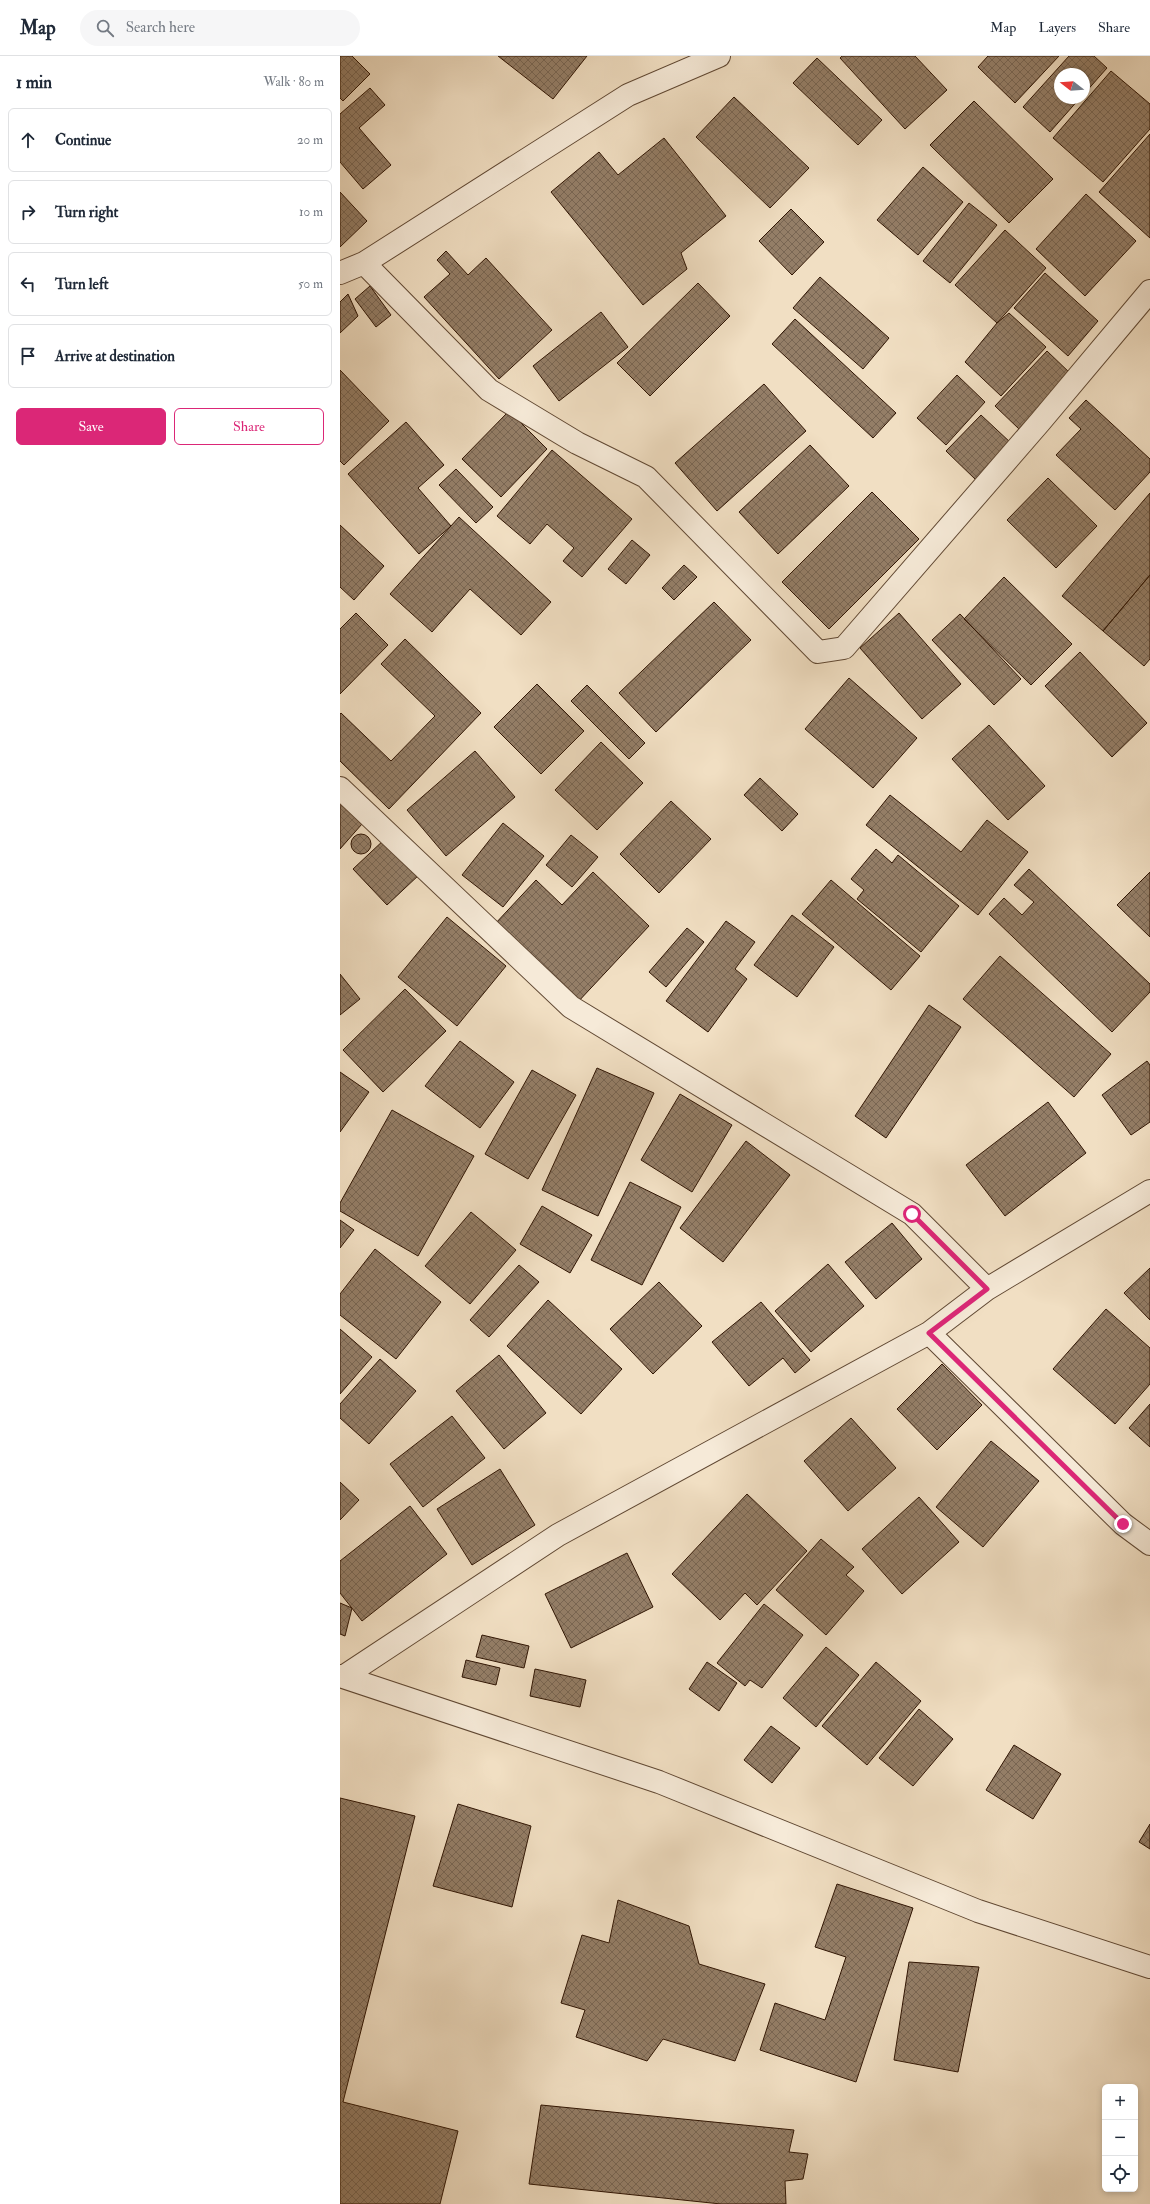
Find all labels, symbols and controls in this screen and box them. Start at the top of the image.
search box [80,10,360,46]
text: Map [20,16,56,40]
icon: search [94,17,116,39]
text: Search here [126,18,195,37]
text: Map [990,19,1016,36]
text: Layers [1038,19,1076,36]
text: Share [1098,19,1130,36]
north arrow [1054,68,1090,104]
text: 1 min [16,72,52,93]
text: Walk · 80 m [263,74,324,90]
icon: ahead [17,129,39,151]
text: Continue [55,131,111,150]
text: 20 m [297,132,323,148]
icon: right [17,201,39,223]
text: Turn right [55,203,118,222]
text: 10 m [299,204,323,220]
icon: left [17,273,39,295]
text: Turn left [55,275,109,294]
text: 50 m [298,276,323,292]
icon: arrive [17,345,39,367]
text: Arrive at destination [55,347,175,366]
button: Save [16,408,166,445]
button: Share [174,408,324,445]
route start [903,1205,921,1223]
route end [1114,1515,1132,1533]
map controls [1102,2084,1138,2192]
button: + [1102,2084,1138,2120]
button: − [1102,2120,1138,2156]
button: locate [1102,2156,1138,2192]

